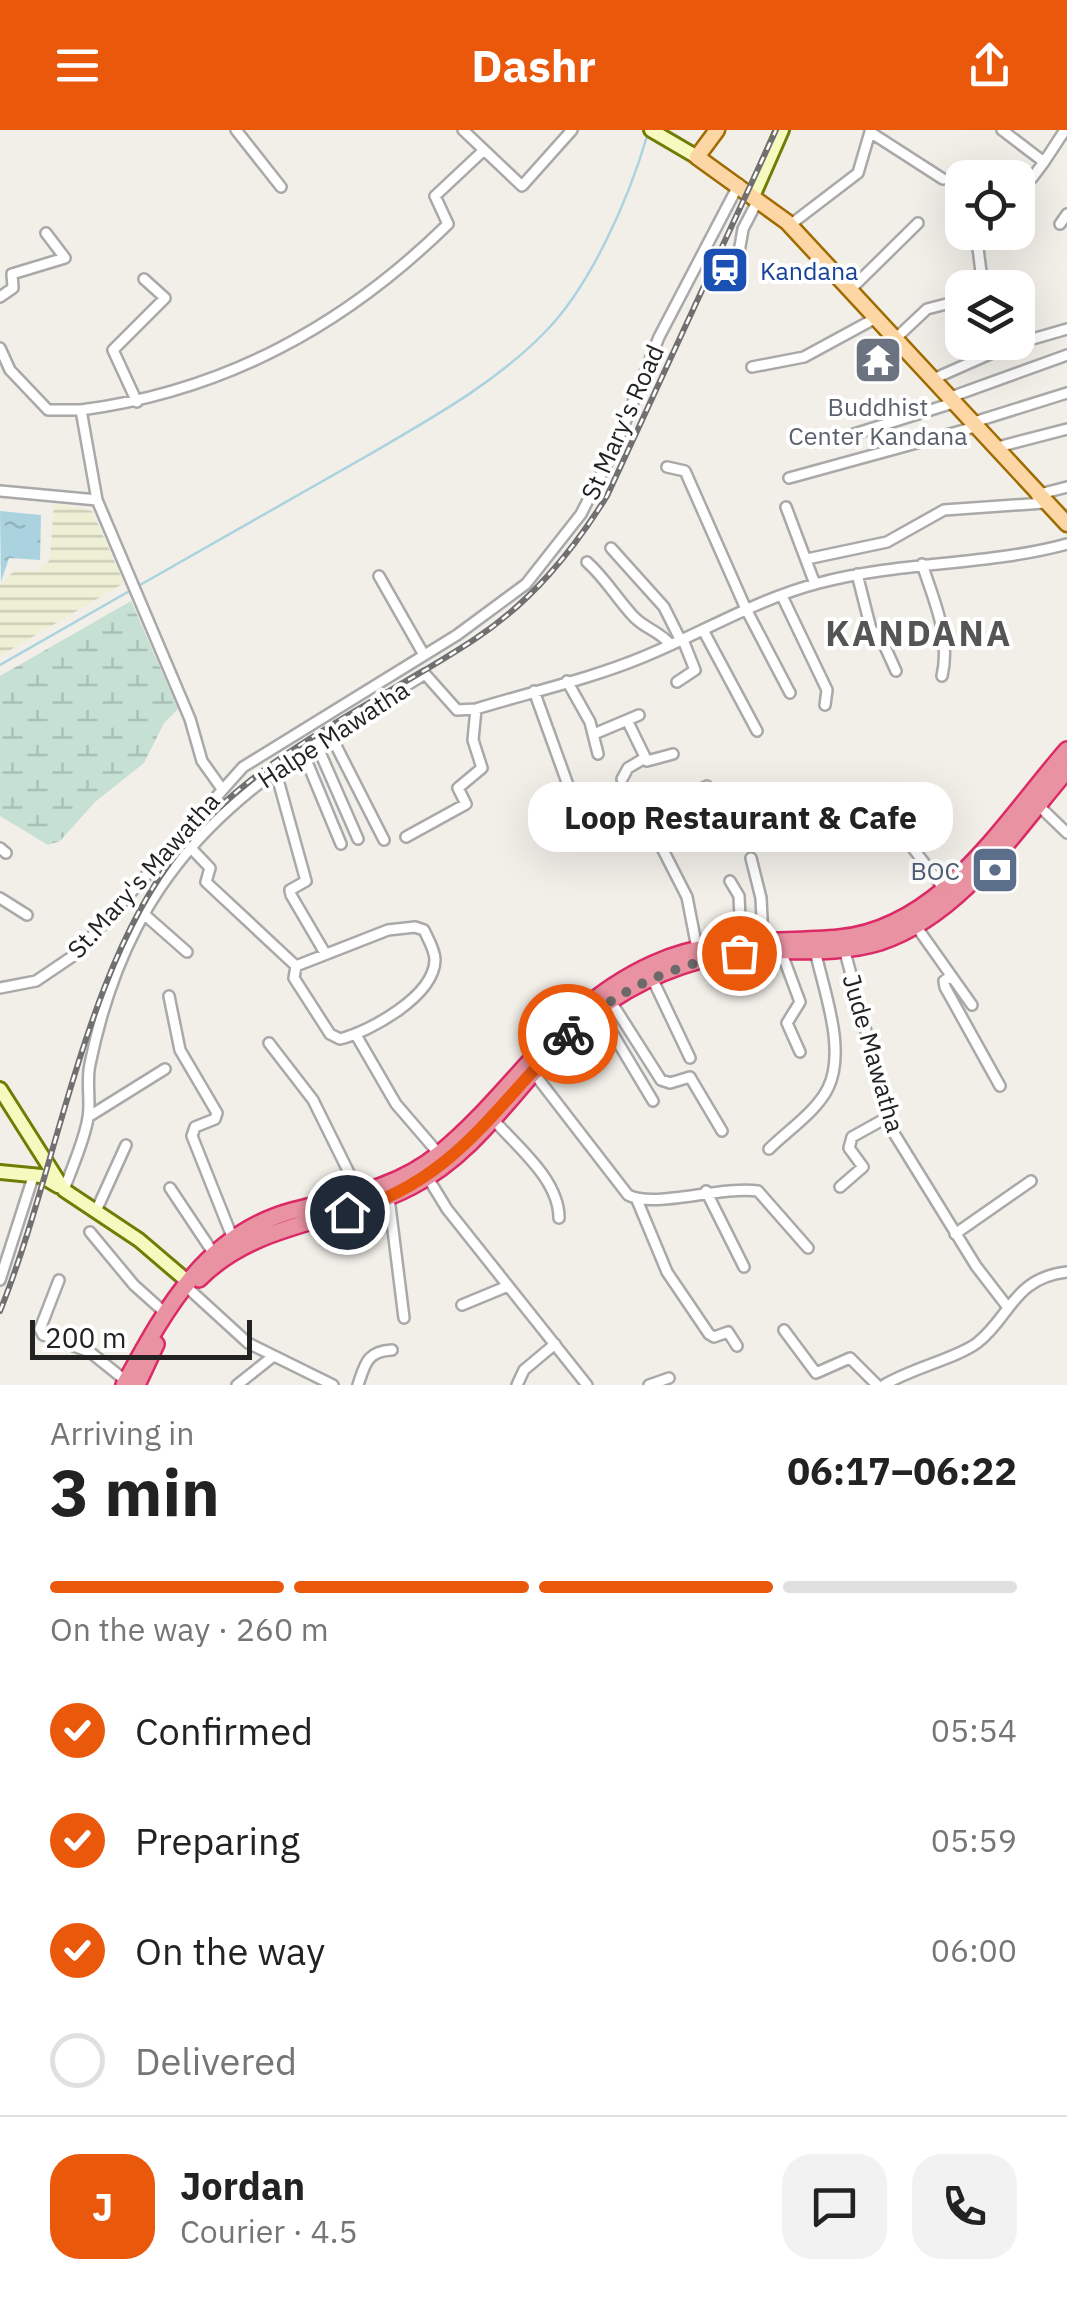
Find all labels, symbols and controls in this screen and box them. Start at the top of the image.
text: Dashr [471,36,596,94]
icon: menu [50,38,105,93]
icon: share [962,38,1017,93]
map controls [945,160,1035,360]
button: locate [945,160,1035,250]
station icon: Kandana [699,244,751,296]
place label: Kandana [760,254,858,287]
button: layers [945,270,1035,360]
temple icon: Buddhist Center Kandana [852,334,904,386]
street label: St Mary's Road [573,339,671,505]
place label: Buddhist Center Kandana [788,390,968,452]
district label: KANDANA [825,610,1013,656]
street label: Halpe Mawatha [251,673,415,795]
callout: Loop Restaurant & Cafe [526,783,952,853]
street label: St.Mary's Mawatha [60,785,226,965]
text: Loop Restaurant & Cafe [564,796,917,838]
bank icon: BOC [969,844,1021,896]
place label: BOC [910,854,960,887]
pin [697,911,782,996]
icon: bag [712,926,767,981]
street label: Jude Mawatha [836,970,912,1136]
courier [518,984,618,1084]
icon: bike [541,1007,596,1062]
pin [305,1170,390,1255]
icon: home [320,1185,375,1240]
scale bar [30,1315,252,1360]
text: 200 m [45,1319,126,1356]
text: Arriving in [50,1412,195,1454]
text: 06:17–06:22 [787,1446,1017,1495]
text: 3 min [50,1449,220,1534]
text: On the way · 260 m [50,1608,329,1650]
icon: check [50,1703,105,1758]
text: Confirmed [135,1706,313,1755]
text: 05:54 [931,1709,1017,1751]
icon: check [50,1813,105,1868]
text: Preparing [135,1816,300,1865]
text: 05:59 [931,1819,1017,1861]
icon: check [50,1923,105,1978]
text: On the way [135,1926,325,1975]
text: 06:00 [931,1929,1017,1971]
text: Delivered [135,2036,297,2085]
button: chat [782,2154,887,2259]
button: phone [912,2154,1017,2259]
text: Jordan [180,2161,305,2210]
text: J [92,2182,113,2231]
text: Courier · 4.5 [180,2210,358,2252]

